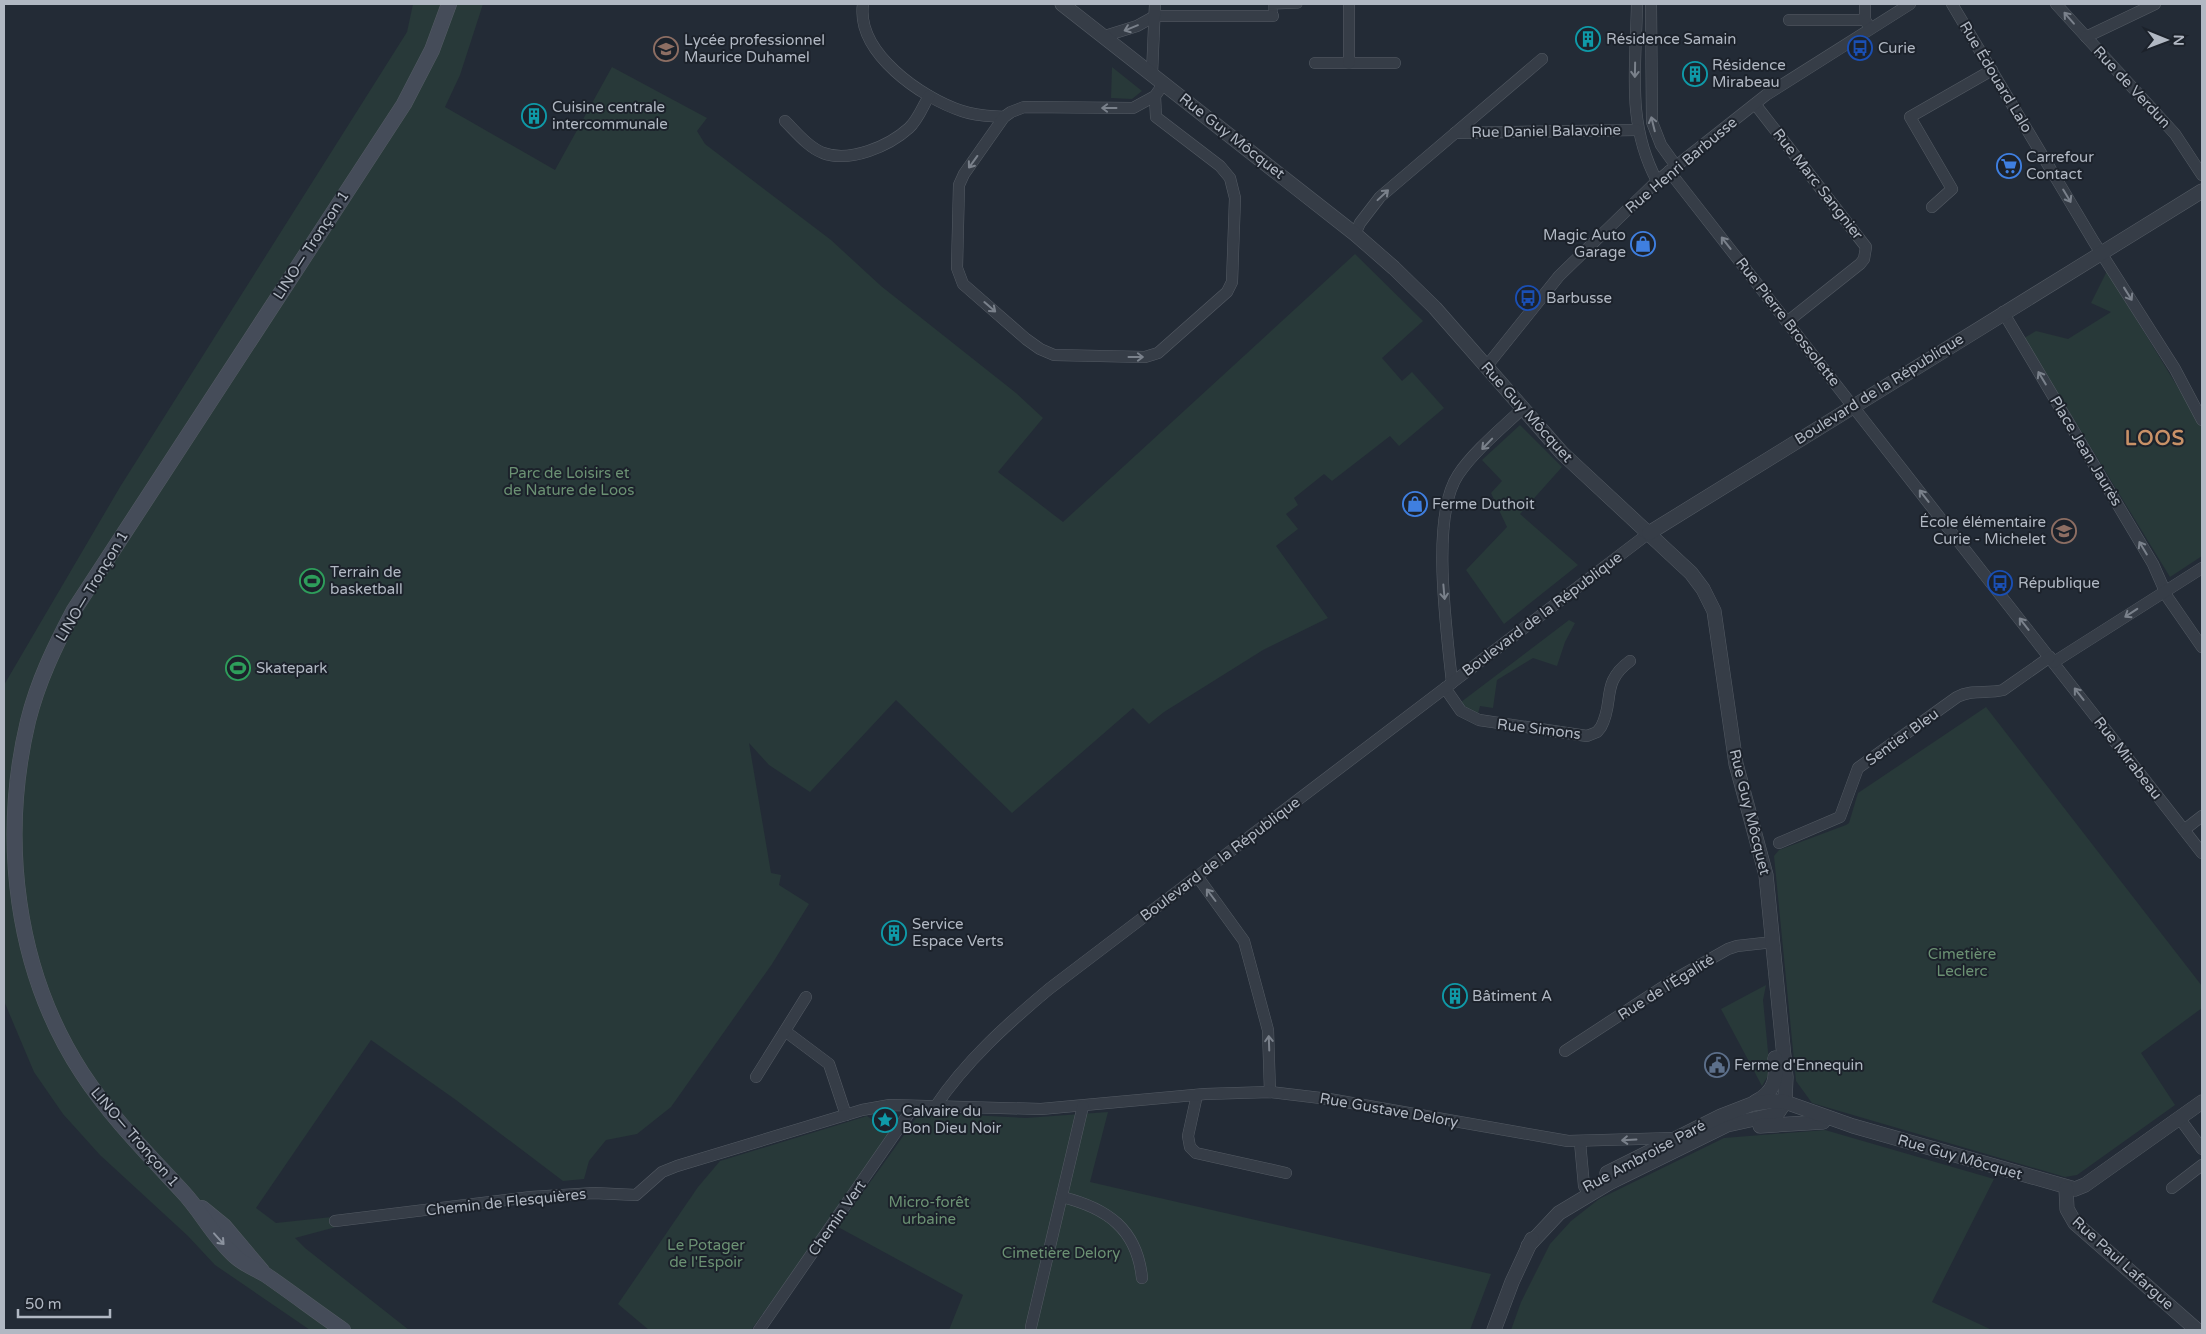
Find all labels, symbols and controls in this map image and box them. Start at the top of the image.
one-way arrow [2063,12,2074,25]
north arrow [2141,15,2191,65]
street label: Rue Édouard Lalo [1956,18,2036,136]
one-way arrow [1124,24,1139,33]
building icon: Résidence Samain [1575,26,1601,52]
place label: Résidence Samain [1606,30,1736,48]
place label: Lycée professionnel Maurice Duhamel [684,31,825,66]
text: N [2170,34,2187,46]
bus stop icon: Curie [1847,35,1873,61]
school or university icon: Lycée professionnel Maurice Duhamel [653,36,679,62]
place label: Curie [1878,39,1915,57]
street label: Rue de Verdun [2089,42,2175,132]
place label: Résidence Mirabeau [1712,56,1786,91]
building icon: Résidence Mirabeau [1682,61,1708,87]
one-way arrow [1630,62,1640,78]
street label: Rue Guy Môcquet [1176,89,1289,183]
place label: Cuisine centrale intercommunale [552,98,668,133]
building icon: Cuisine centrale intercommunale [521,103,547,129]
one-way arrow [1102,103,1118,113]
street label: Rue Henri Barbusse [1621,113,1741,217]
one-way arrow [1648,116,1657,132]
street label: Rue Daniel Balavoine [1471,121,1621,141]
street label: Rue Marc Sangnier [1769,125,1867,243]
place label: Carrefour Contact [2026,148,2094,183]
supermarket icon: Carrefour Contact [1996,153,2022,179]
one-way arrow [968,154,978,168]
street label: LINO— Tronçon 1 [269,187,353,303]
one-way arrow [1377,189,1390,201]
one-way arrow [2062,189,2072,203]
place label: Magic Auto Garage [1543,226,1626,261]
shop icon: Magic Auto Garage [1630,231,1656,257]
one-way arrow [1720,237,1731,250]
street label: Rue Pierre Brossolette [1732,254,1844,390]
bus stop icon: Barbusse [1515,285,1541,311]
one-way arrow [2123,286,2133,300]
place label: Barbusse [1546,289,1612,307]
one-way arrow [983,301,996,313]
street label: Boulevard de la République [1791,330,1967,448]
one-way arrow [1127,352,1143,362]
street label: Rue Guy Môcquet [1477,358,1577,466]
one-way arrow [2037,372,2047,386]
street label: Place Jean Jaurès [2046,393,2126,509]
district label: LOOS [2125,427,2185,451]
one-way arrow [1482,437,1494,449]
park label: Parc de Loisirs et de Nature de Loos [504,464,634,499]
one-way arrow [1919,489,1929,503]
shop icon: Ferme Duthoit [1402,491,1428,517]
place label: Ferme Duthoit [1432,495,1535,513]
place label: École élémentaire Curie - Michelet [1920,513,2046,548]
school or university icon: École élémentaire Curie - Michelet [2051,518,2077,544]
street label: LINO— Tronçon 1 [52,527,132,645]
one-way arrow [2138,542,2148,556]
street label: Boulevard de la République [1458,548,1626,680]
place label: Terrain de basketball [330,563,403,598]
sports icon: Terrain de basketball [299,568,325,594]
bus stop icon: République [1987,570,2013,596]
place label: République [2018,574,2100,592]
one-way arrow [1440,584,1449,600]
one-way arrow [2125,608,2139,618]
one-way arrow [2018,618,2029,631]
sports icon: Skatepark [225,655,251,681]
place label: Skatepark [256,659,327,677]
one-way arrow [2074,687,2084,701]
street label: Sentier Bleu [1862,704,1942,770]
street label: Rue Mirabeau [2090,713,2166,803]
street label: Rue Simons [1496,715,1582,743]
street label: Rue Guy Môcquet [1726,747,1774,877]
street label: Boulevard de la République [1136,793,1304,925]
one-way arrow [1206,888,1216,902]
place label: Service Espace Verts [912,915,1004,950]
building icon: Service Espace Verts [881,920,907,946]
park label: Cimetière Leclerc [1928,945,1996,980]
street label: Rue de l'Égalité [1615,950,1717,1024]
building icon: Bâtiment A [1442,983,1468,1009]
place label: Bâtiment A [1472,987,1552,1005]
one-way arrow [1264,1036,1273,1052]
public building icon: Ferme d'Ennequin [1704,1052,1730,1078]
place label: Ferme d'Ennequin [1734,1056,1863,1074]
street label: LINO— Tronçon 1 [87,1084,183,1190]
street label: Rue Gustave Delory [1318,1089,1460,1131]
place label: Calvaire du Bon Dieu Noir [902,1102,1002,1137]
place icon: Calvaire du Bon Dieu Noir [872,1107,898,1133]
street label: Rue Ambroise Paré [1579,1116,1709,1196]
street label: Rue Guy Môcquet [1896,1131,2025,1183]
one-way arrow [1622,1136,1638,1145]
street label: Chemin Vert [804,1177,870,1259]
street label: Chemin de Flesquières [425,1185,587,1219]
park label: Micro-forêt urbaine [889,1193,970,1228]
street label: Rue Paul Lafargue [2069,1213,2177,1313]
one-way arrow [213,1233,225,1246]
park label: Le Potager de l'Espoir [667,1236,745,1271]
park label: Cimetière Delory [1002,1244,1120,1262]
scale bar [18,1286,110,1318]
text: 50 m [25,1295,62,1313]

